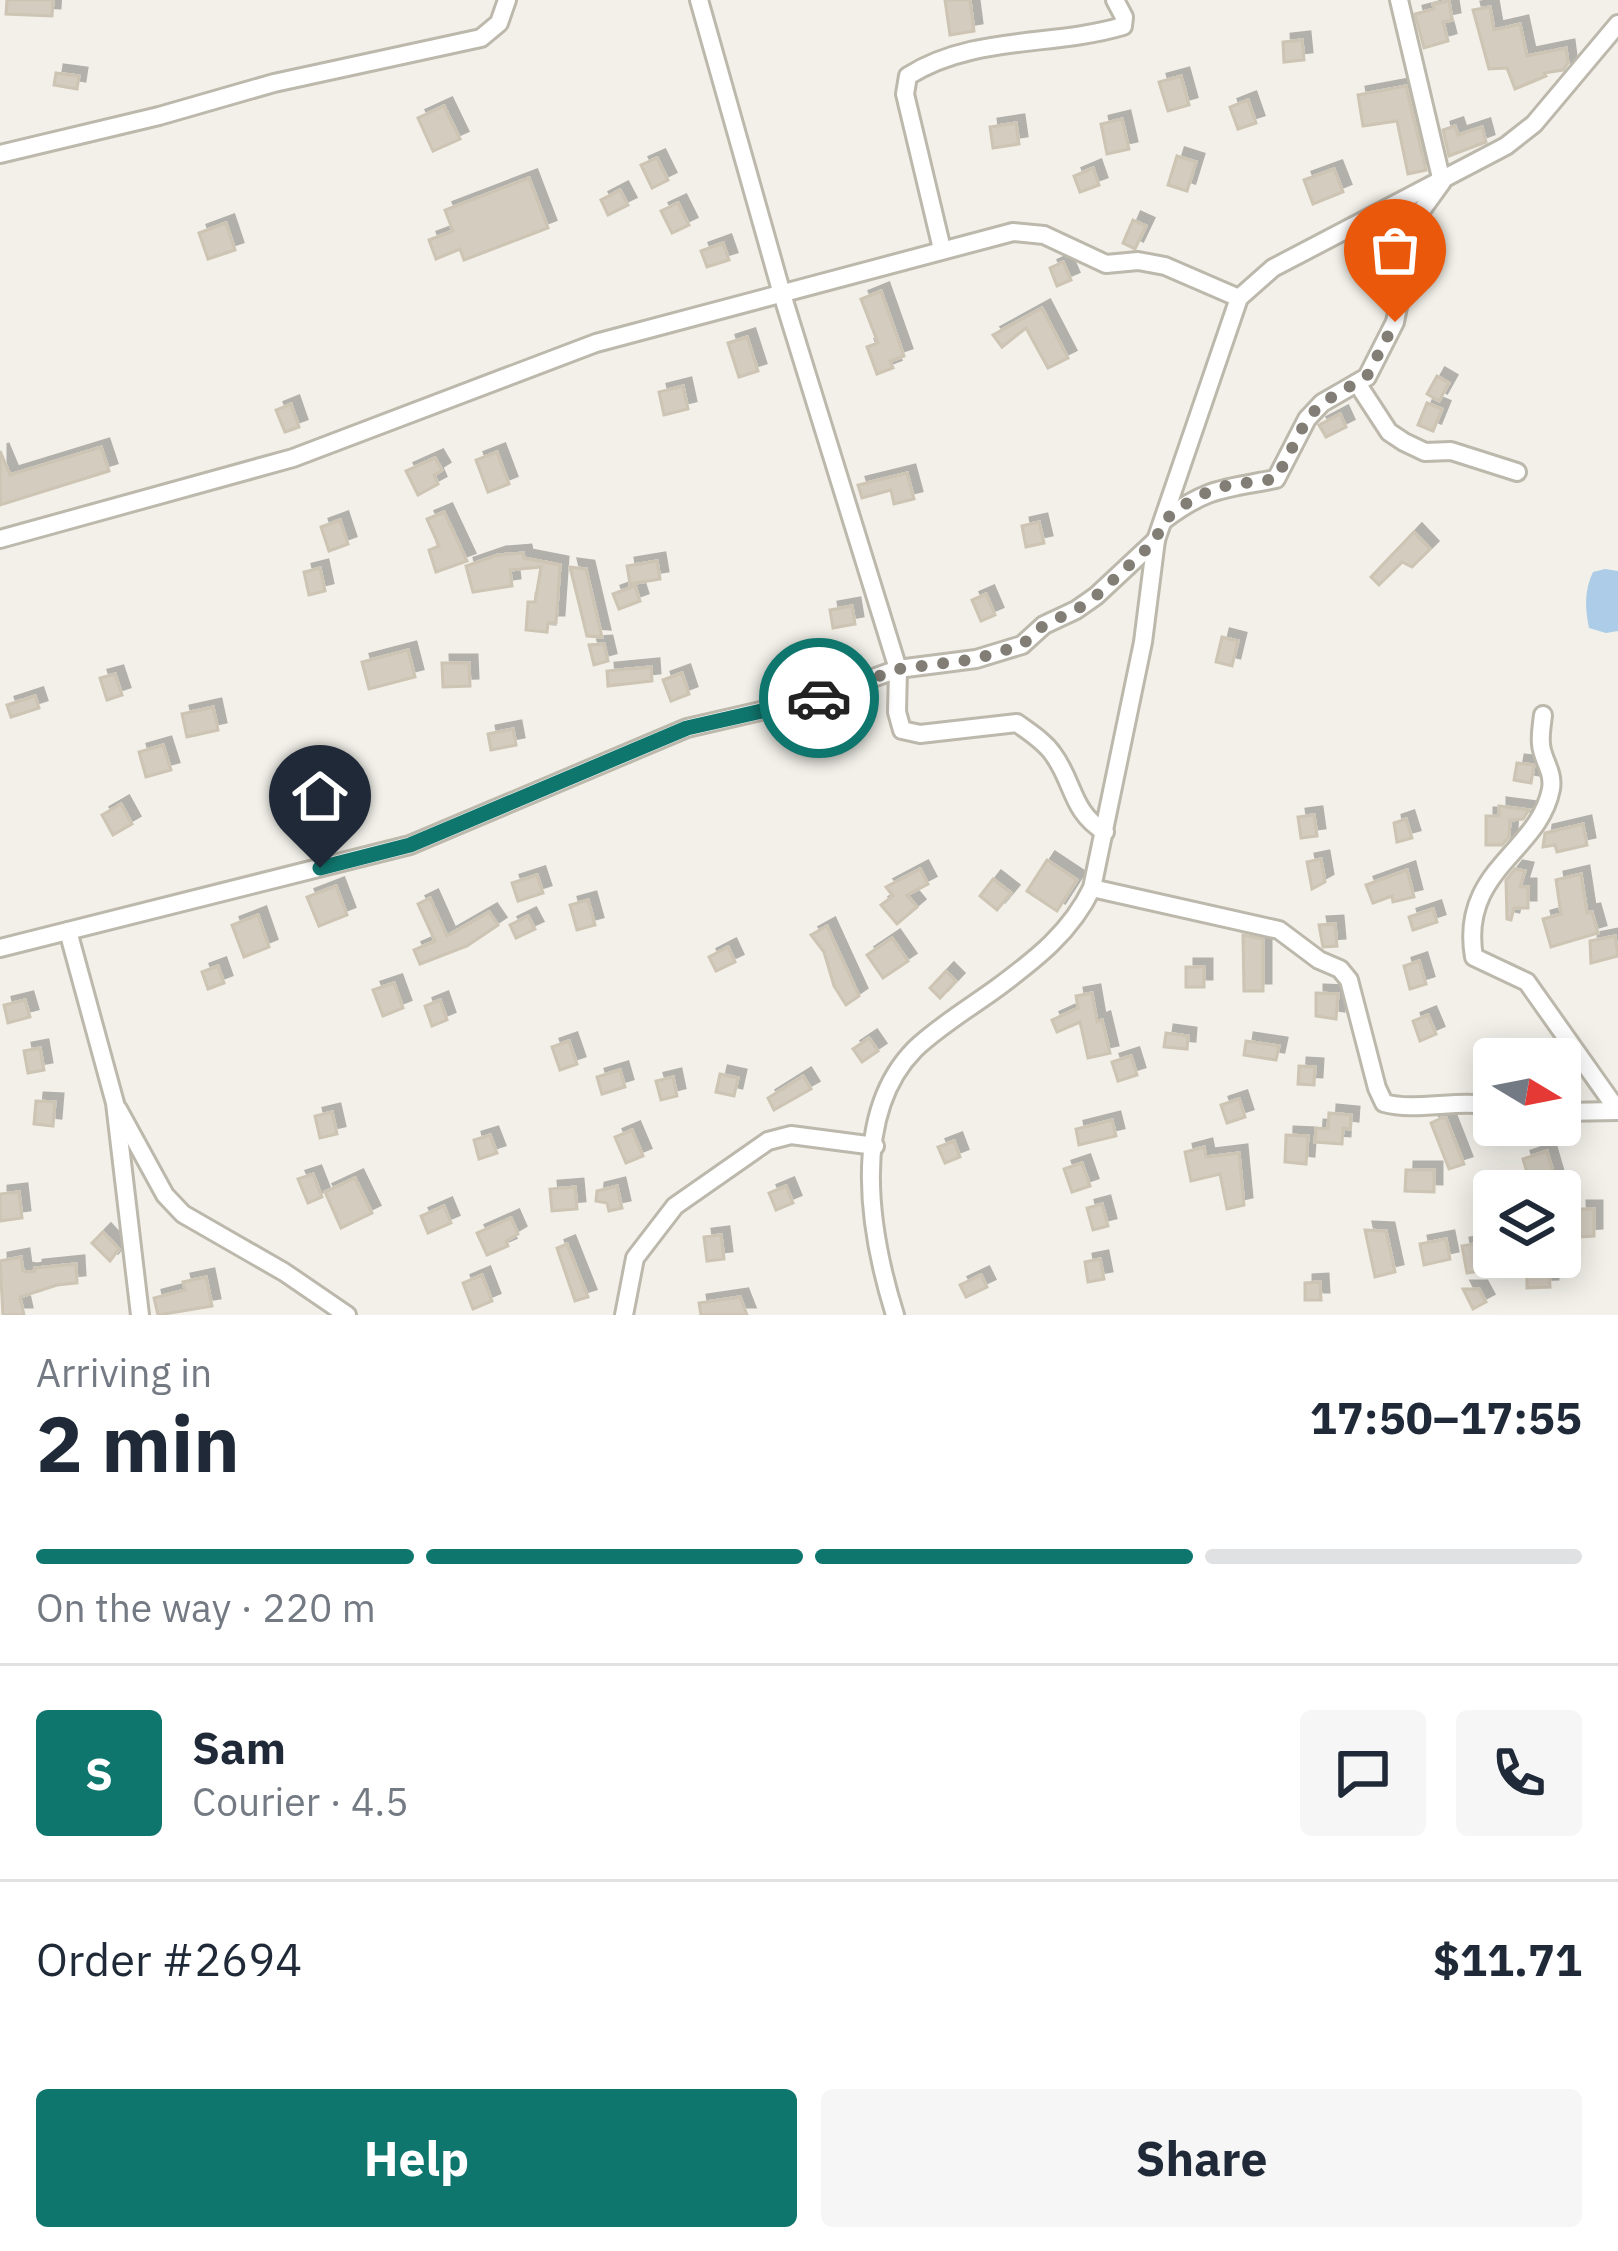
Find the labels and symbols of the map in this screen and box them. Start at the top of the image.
pin [1344,199,1446,322]
courier [759,638,879,758]
pin [269,745,371,868]
north arrow [1473,1038,1581,1146]

